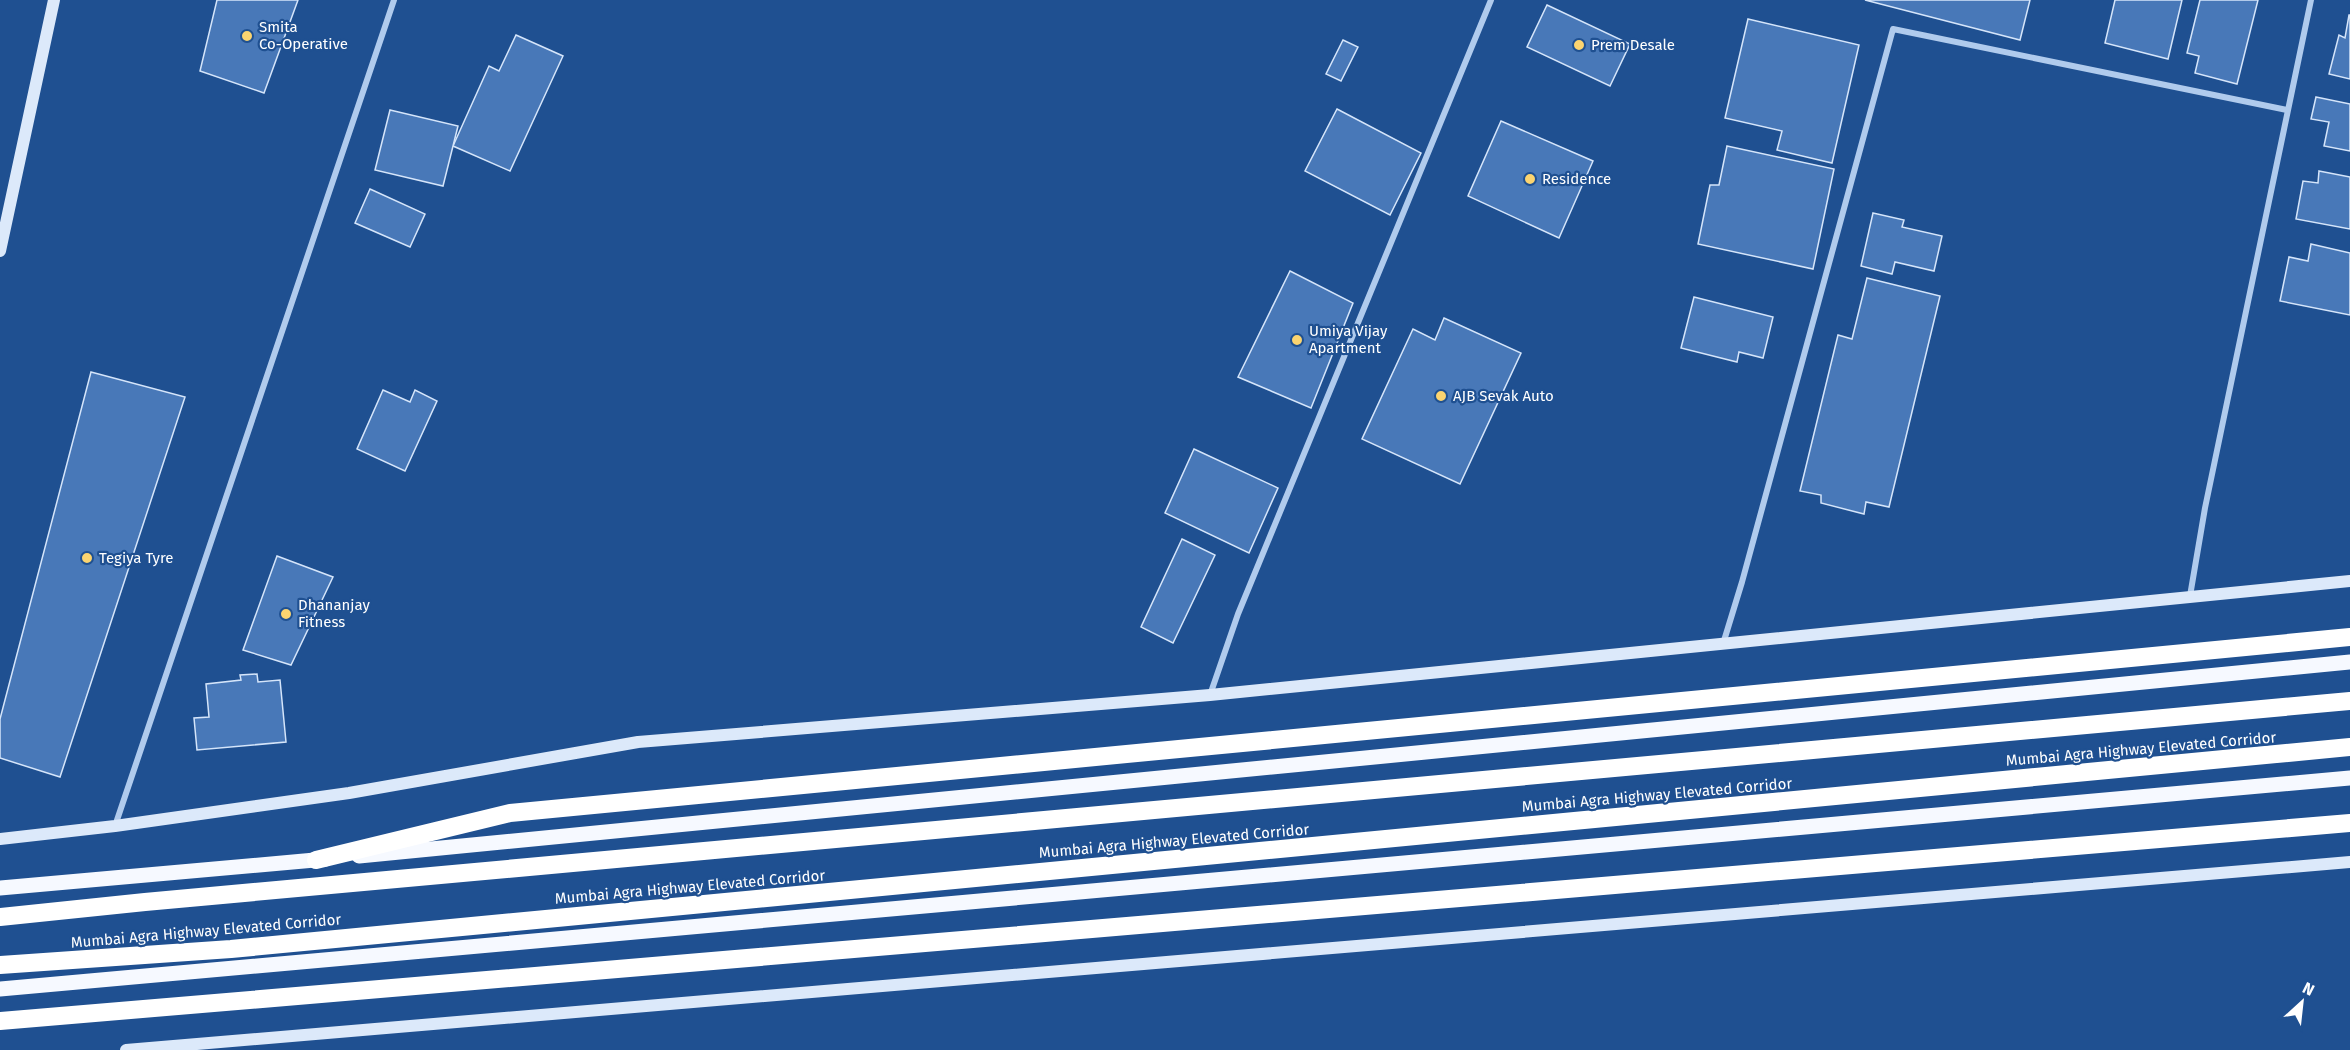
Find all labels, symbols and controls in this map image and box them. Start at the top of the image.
place label: Smita Co-Operative [259,18,348,53]
marker: Smita Co-Operative [240,29,254,43]
place label: Prem Desale [1591,36,1675,54]
marker: Prem Desale [1572,38,1586,52]
place label: Residence [1542,170,1611,188]
marker: Residence [1523,172,1537,186]
place label: Umiya Vijay Apartment [1309,322,1388,357]
marker: Umiya Vijay Apartment [1290,333,1304,347]
place label: AJB Sevak Auto [1453,387,1554,405]
marker: AJB Sevak Auto [1434,389,1448,403]
place label: Tegiya Tyre [99,549,173,567]
marker: Tegiya Tyre [80,551,94,565]
place label: Dhananjay Fitness [298,596,370,631]
marker: Dhananjay Fitness [279,607,293,621]
street label: Mumbai Agra Highway Elevated Corridor [2005,728,2277,770]
street label: Mumbai Agra Highway Elevated Corridor [1521,774,1793,816]
street label: Mumbai Agra Highway Elevated Corridor [1038,820,1310,862]
street label: Mumbai Agra Highway Elevated Corridor [554,866,826,908]
street label: Mumbai Agra Highway Elevated Corridor [70,910,342,952]
north arrow [2272,972,2332,1032]
text: N [2300,978,2318,1000]

